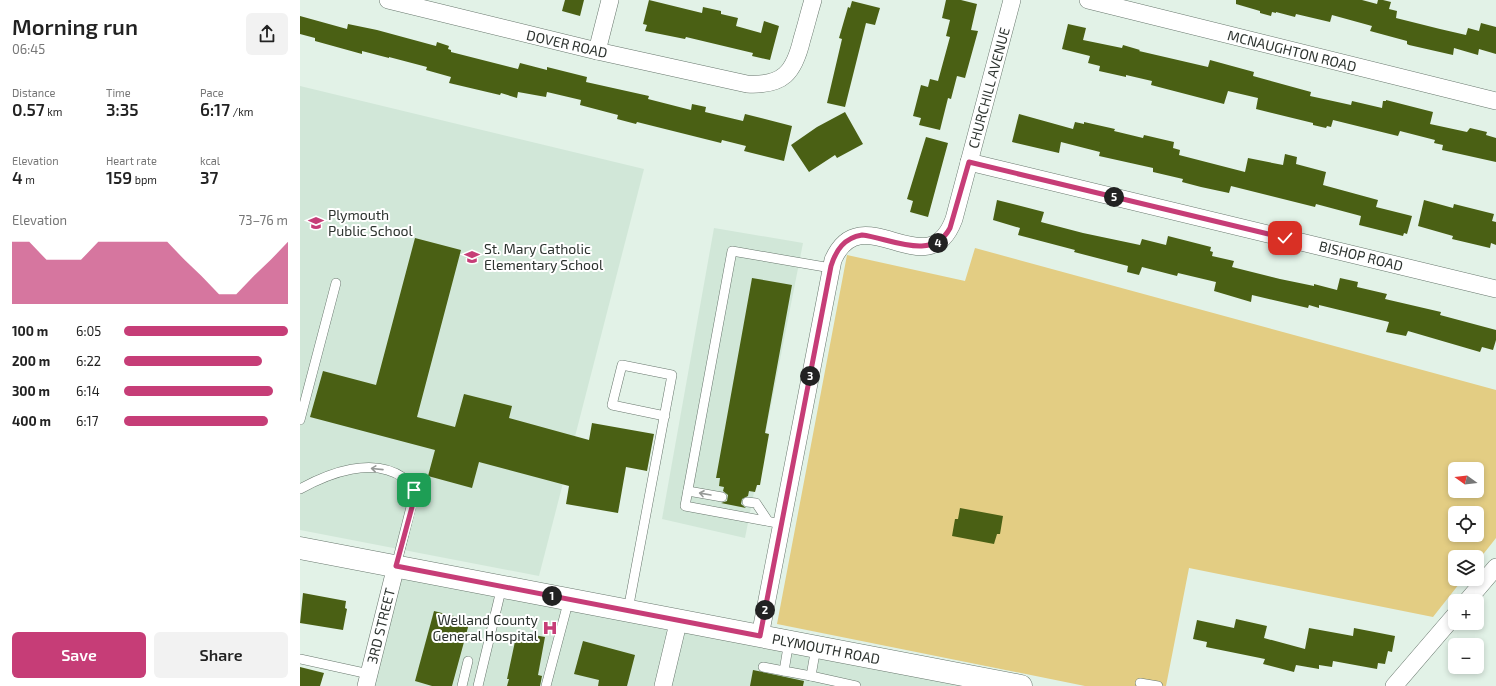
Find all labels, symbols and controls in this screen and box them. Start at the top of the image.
text: Morning run [12,13,138,39]
button: share [246,13,288,55]
street label: CHURCHILL AVENUE [964,25,1013,150]
street label: DOVER ROAD [525,26,609,61]
street label: MCNAUGHTON ROAD [1226,26,1358,75]
text: 06:45 [12,41,45,57]
text: Distance [12,86,55,99]
text: Time [106,86,131,99]
text: Pace [200,86,224,99]
text: 0.57 [12,99,45,119]
text: 3:35 [106,99,139,119]
text: 6:17 [200,99,230,119]
text: km [45,105,62,118]
text: /km [230,105,253,118]
text: Elevation [12,154,59,167]
text: Heart rate [106,154,157,167]
text: kcal [200,154,220,167]
text: 4 [12,167,23,187]
text: 159 [106,167,132,187]
text: 37 [200,167,218,187]
text: m [23,173,35,186]
text: bpm [132,173,157,186]
pin: 5 [1104,187,1124,207]
text: 5 [1111,190,1117,203]
place label: Plymouth Public School [328,206,414,239]
text: Elevation [12,212,67,228]
text: 73–76 m [239,212,288,228]
school or university icon: Plymouth Public School [307,214,325,232]
pin [1268,221,1302,255]
icon: check [1274,227,1296,249]
pin: 4 [928,233,948,253]
text: 4 [934,236,942,249]
street label: BISHOP ROAD [1317,237,1405,274]
place label: St. Mary Catholic Elementary School [484,240,604,273]
school or university icon: St. Mary Catholic Elementary School [463,248,481,266]
text: 100 m [12,323,48,339]
text: 6:05 [76,323,101,339]
text: 200 m [12,353,50,369]
text: 6:22 [76,353,101,369]
pin: 3 [800,366,820,386]
text: 3 [807,369,813,382]
text: 300 m [12,383,50,399]
text: 6:14 [76,383,100,399]
text: 400 m [12,413,51,429]
text: 6:17 [76,413,98,429]
north arrow [1448,462,1484,498]
map controls [1448,462,1484,674]
one-way arrow [371,465,384,473]
pin [397,473,431,507]
icon: arrive [403,479,425,501]
one-way arrow [699,490,712,498]
button: locate [1448,506,1484,542]
button: layers [1448,550,1484,586]
street label: 3RD STREET [363,586,398,665]
pin: 1 [542,586,562,606]
text: 1 [550,589,554,602]
button: + [1448,594,1484,630]
pin: 2 [755,600,775,620]
text: 2 [762,603,768,616]
place label: Welland County General Hospital [433,611,539,644]
hospital icon: Welland County General Hospital [541,619,559,637]
street label: PLYMOUTH ROAD [771,630,882,667]
button: Save [12,632,146,678]
button: Share [154,632,288,678]
button: − [1448,638,1484,674]

